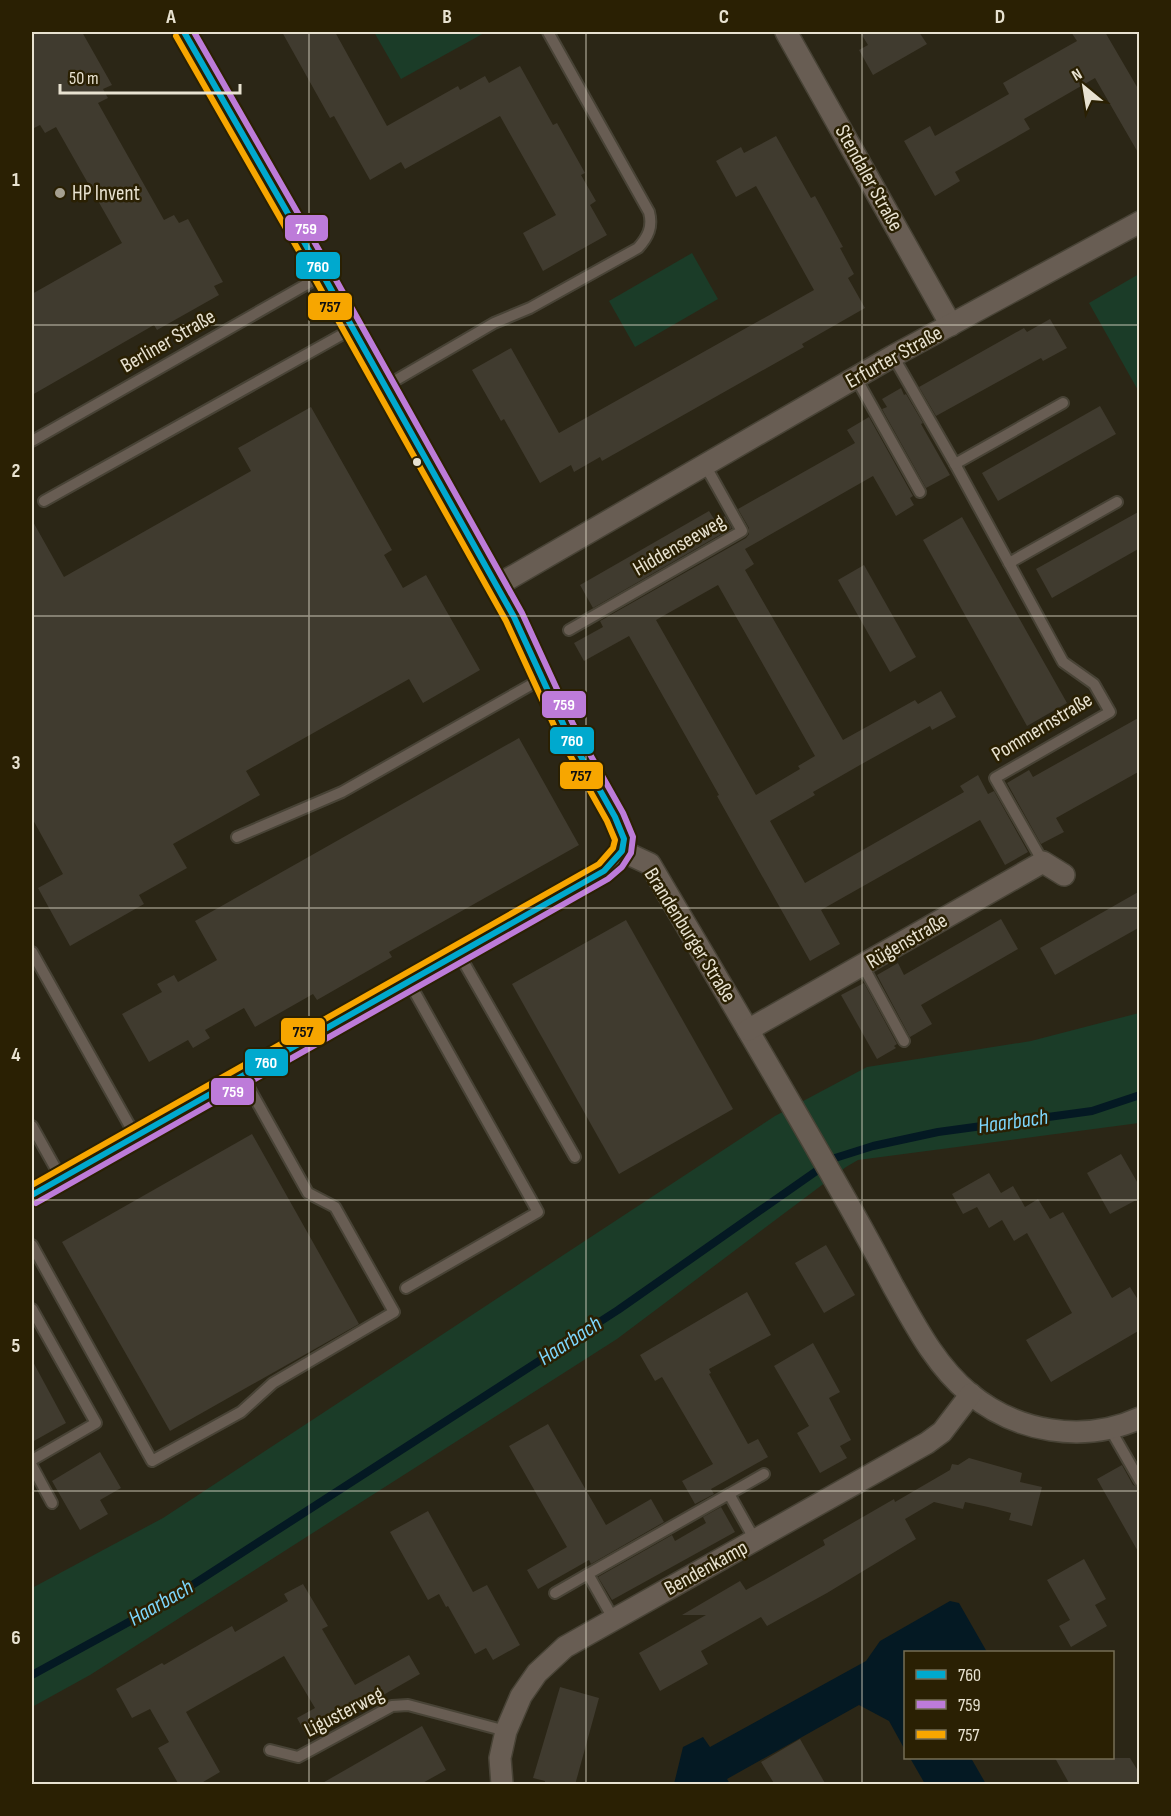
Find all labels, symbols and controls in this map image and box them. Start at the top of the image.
text: A [165,5,176,29]
text: B [442,5,452,29]
text: C [719,5,729,29]
text: D [995,5,1005,29]
scale bar [60,57,240,95]
north arrow [1054,57,1114,117]
text: N [1069,65,1086,86]
text: 50 m [69,68,99,89]
street label: Stendaler Straße [830,120,908,236]
text: 1 [12,168,20,192]
place label: HP Invent [72,181,140,206]
marker: HP Invent [53,186,67,200]
line badge: 759 [284,214,329,242]
text: 759 [295,220,317,239]
line badge: 760 [295,251,341,280]
text: 760 [307,258,329,277]
line badge: 757 [307,292,353,321]
text: 757 [320,298,340,317]
street label: Berliner Straße [116,304,220,378]
street label: Erfurter Straße [841,320,947,394]
unlabelled marker [411,456,423,468]
text: 2 [12,459,20,483]
street label: Hiddenseeweg [628,509,730,581]
street label: Pommernstraße [987,687,1097,767]
line badge: 759 [541,690,587,719]
text: 759 [553,696,575,715]
line badge: 760 [549,726,595,755]
text: 760 [561,732,583,751]
text: 3 [12,751,21,775]
line badge: 757 [559,761,604,790]
text: 757 [571,767,591,786]
street label: Brandenburger Straße [639,863,741,1007]
street label: Rügenstraße [862,908,952,974]
line badge: 757 [280,1017,326,1046]
text: 757 [293,1023,313,1042]
text: 4 [11,1043,21,1067]
line badge: 760 [244,1048,289,1077]
text: 760 [255,1054,277,1073]
line badge: 759 [210,1077,255,1106]
text: 759 [222,1083,244,1102]
water label: Haarbach [976,1104,1050,1140]
water label: Haarbach [533,1310,607,1372]
text: 5 [12,1334,21,1358]
street label: Bendenkamp [660,1535,752,1601]
water label: Haarbach [124,1574,198,1632]
text: 6 [11,1626,21,1650]
legend [904,1651,1114,1759]
text: 760 [958,1665,981,1686]
street label: Ligusterweg [300,1681,388,1743]
text: 759 [958,1695,980,1716]
text: 757 [958,1725,980,1746]

